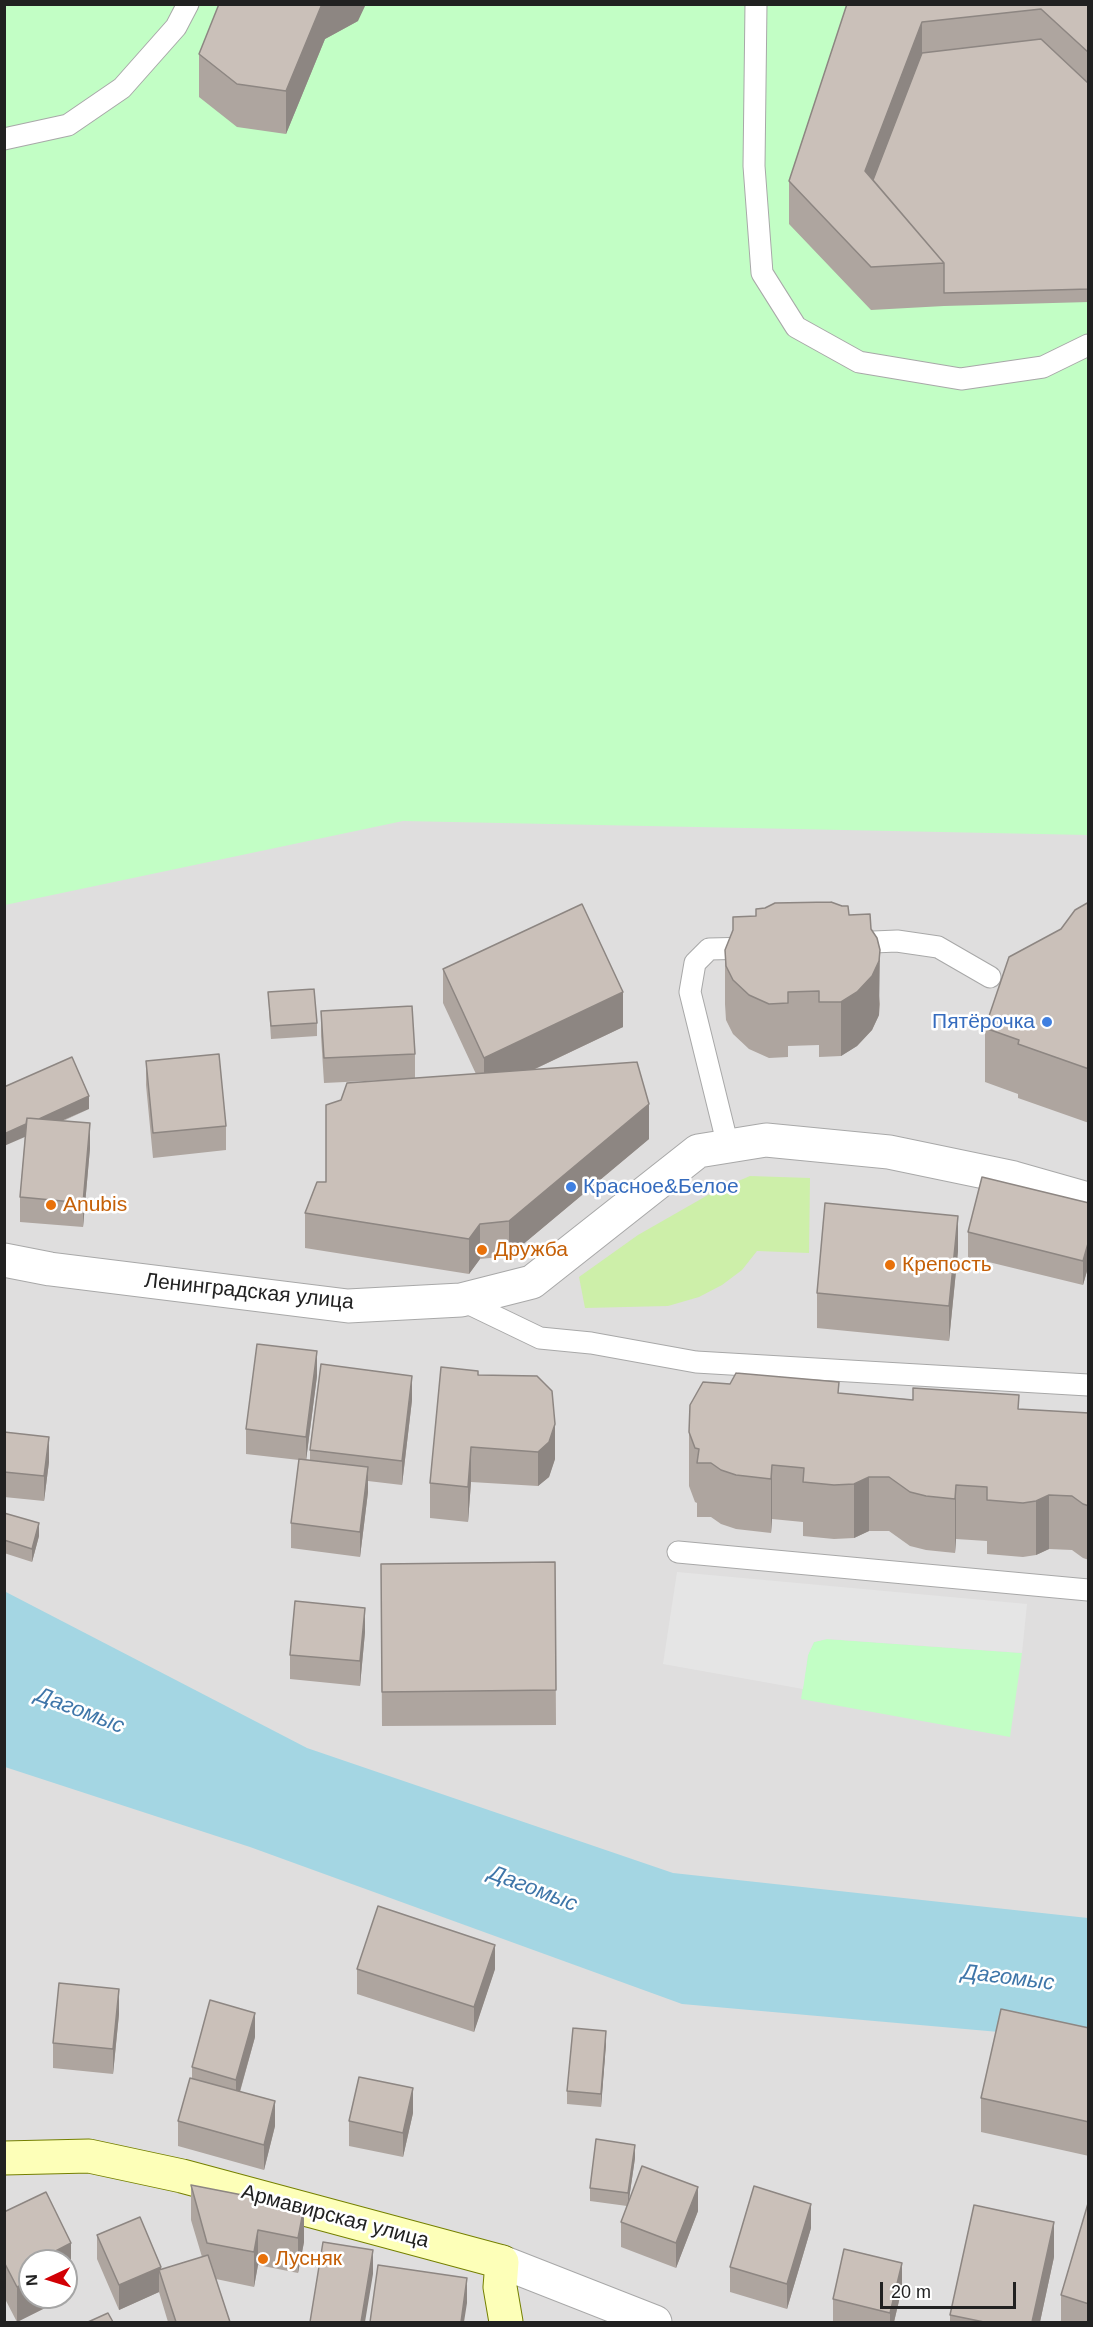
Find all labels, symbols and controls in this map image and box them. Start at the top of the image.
place label: Пятёрочка [932,1009,1035,1035]
marker: Пятёрочка [1040,1015,1054,1029]
place label: Красное&Белое [583,1174,739,1200]
marker: Красное&Белое [564,1180,578,1194]
place label: Anubis [63,1192,127,1218]
marker: Anubis [44,1198,58,1212]
place label: Дружба [494,1237,568,1263]
marker: Дружба [475,1243,489,1257]
place label: Крепость [902,1252,992,1278]
marker: Крепость [883,1258,897,1272]
street label: Ленинградская улица [143,1268,355,1316]
water label: Дагомыс [32,1682,128,1740]
water label: Дагомыс [485,1860,581,1918]
water label: Дагомыс [960,1959,1056,1997]
street label: Армавирская улица [238,2180,432,2254]
place label: Лусняк [275,2246,342,2272]
north arrow [18,2249,78,2309]
marker: Лусняк [256,2252,270,2266]
scale bar [883,2270,1020,2308]
text: N [23,2274,40,2287]
text: 20 m [891,2282,931,2302]

